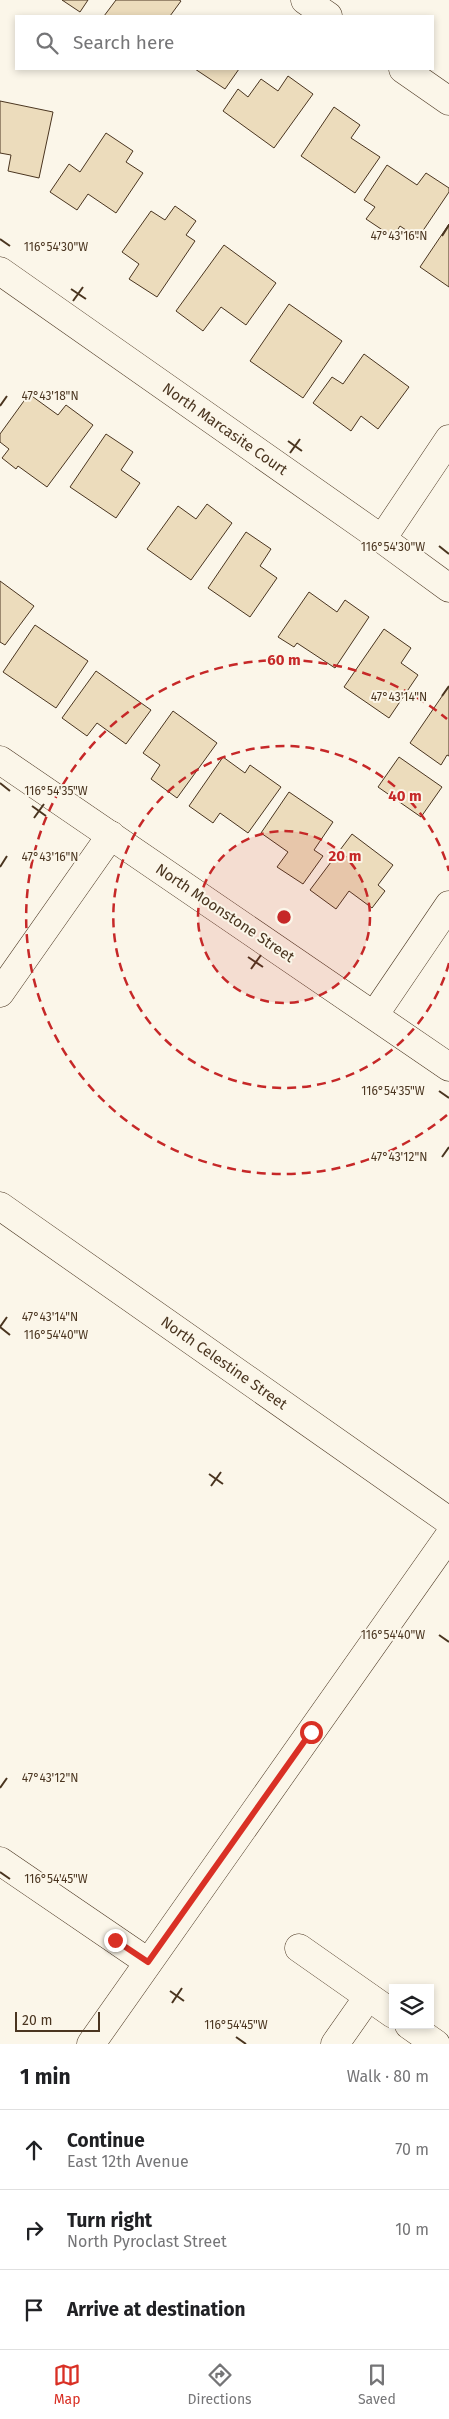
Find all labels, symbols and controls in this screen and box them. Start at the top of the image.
search box [15,15,434,70]
icon: search [33,29,61,57]
text: Search here [73,31,174,54]
text: 47°43'16"N [371,229,427,243]
text: 116°54'30"W [24,240,88,254]
street label: North Marcasite Court [159,379,291,479]
text: 47°43'18"N [21,389,79,403]
text: 116°54'30"W [361,540,425,554]
text: 60 m [267,651,301,669]
text: 47°43'14"N [371,690,427,704]
text: 116°54'35"W [24,784,88,798]
text: 40 m [388,787,422,805]
text: 20 m [329,847,361,865]
text: 47°43'16"N [22,850,78,864]
street label: North Moonstone Street [152,860,298,967]
centre of rings [275,908,293,926]
text: 116°54'35"W [361,1084,425,1098]
text: 47°43'12"N [371,1150,427,1164]
text: 47°43'14"N [22,1310,78,1324]
street label: North Celestine Street [157,1313,291,1414]
text: 116°54'40"W [24,1328,88,1342]
text: 116°54'40"W [361,1628,425,1642]
route start [300,1721,323,1744]
text: 47°43'12"N [22,1771,78,1785]
text: 116°54'45"W [24,1872,88,1886]
route end [104,1929,127,1952]
map controls [389,1984,434,2029]
button: layers [389,1984,434,2029]
scale bar [15,2009,100,2032]
text: 20 m [22,2012,52,2029]
text: 116°54'45"W [204,2018,268,2032]
text: 1 min [20,2064,71,2090]
text: Walk · 80 m [347,2067,429,2086]
text: Continue [67,2129,145,2152]
icon: ahead [20,2136,48,2164]
text: 70 m [395,2140,429,2159]
text: East 12th Avenue [67,2152,189,2171]
text: Turn right [67,2209,152,2232]
icon: right [20,2216,48,2244]
text: 10 m [395,2220,429,2239]
text: North Pyroclast Street [67,2232,227,2251]
icon: arrive [20,2296,48,2324]
text: Arrive at destination [67,2298,246,2321]
tab: Map [53,2361,81,2408]
tab: Directions [187,2361,252,2408]
tab: Saved [358,2361,396,2408]

